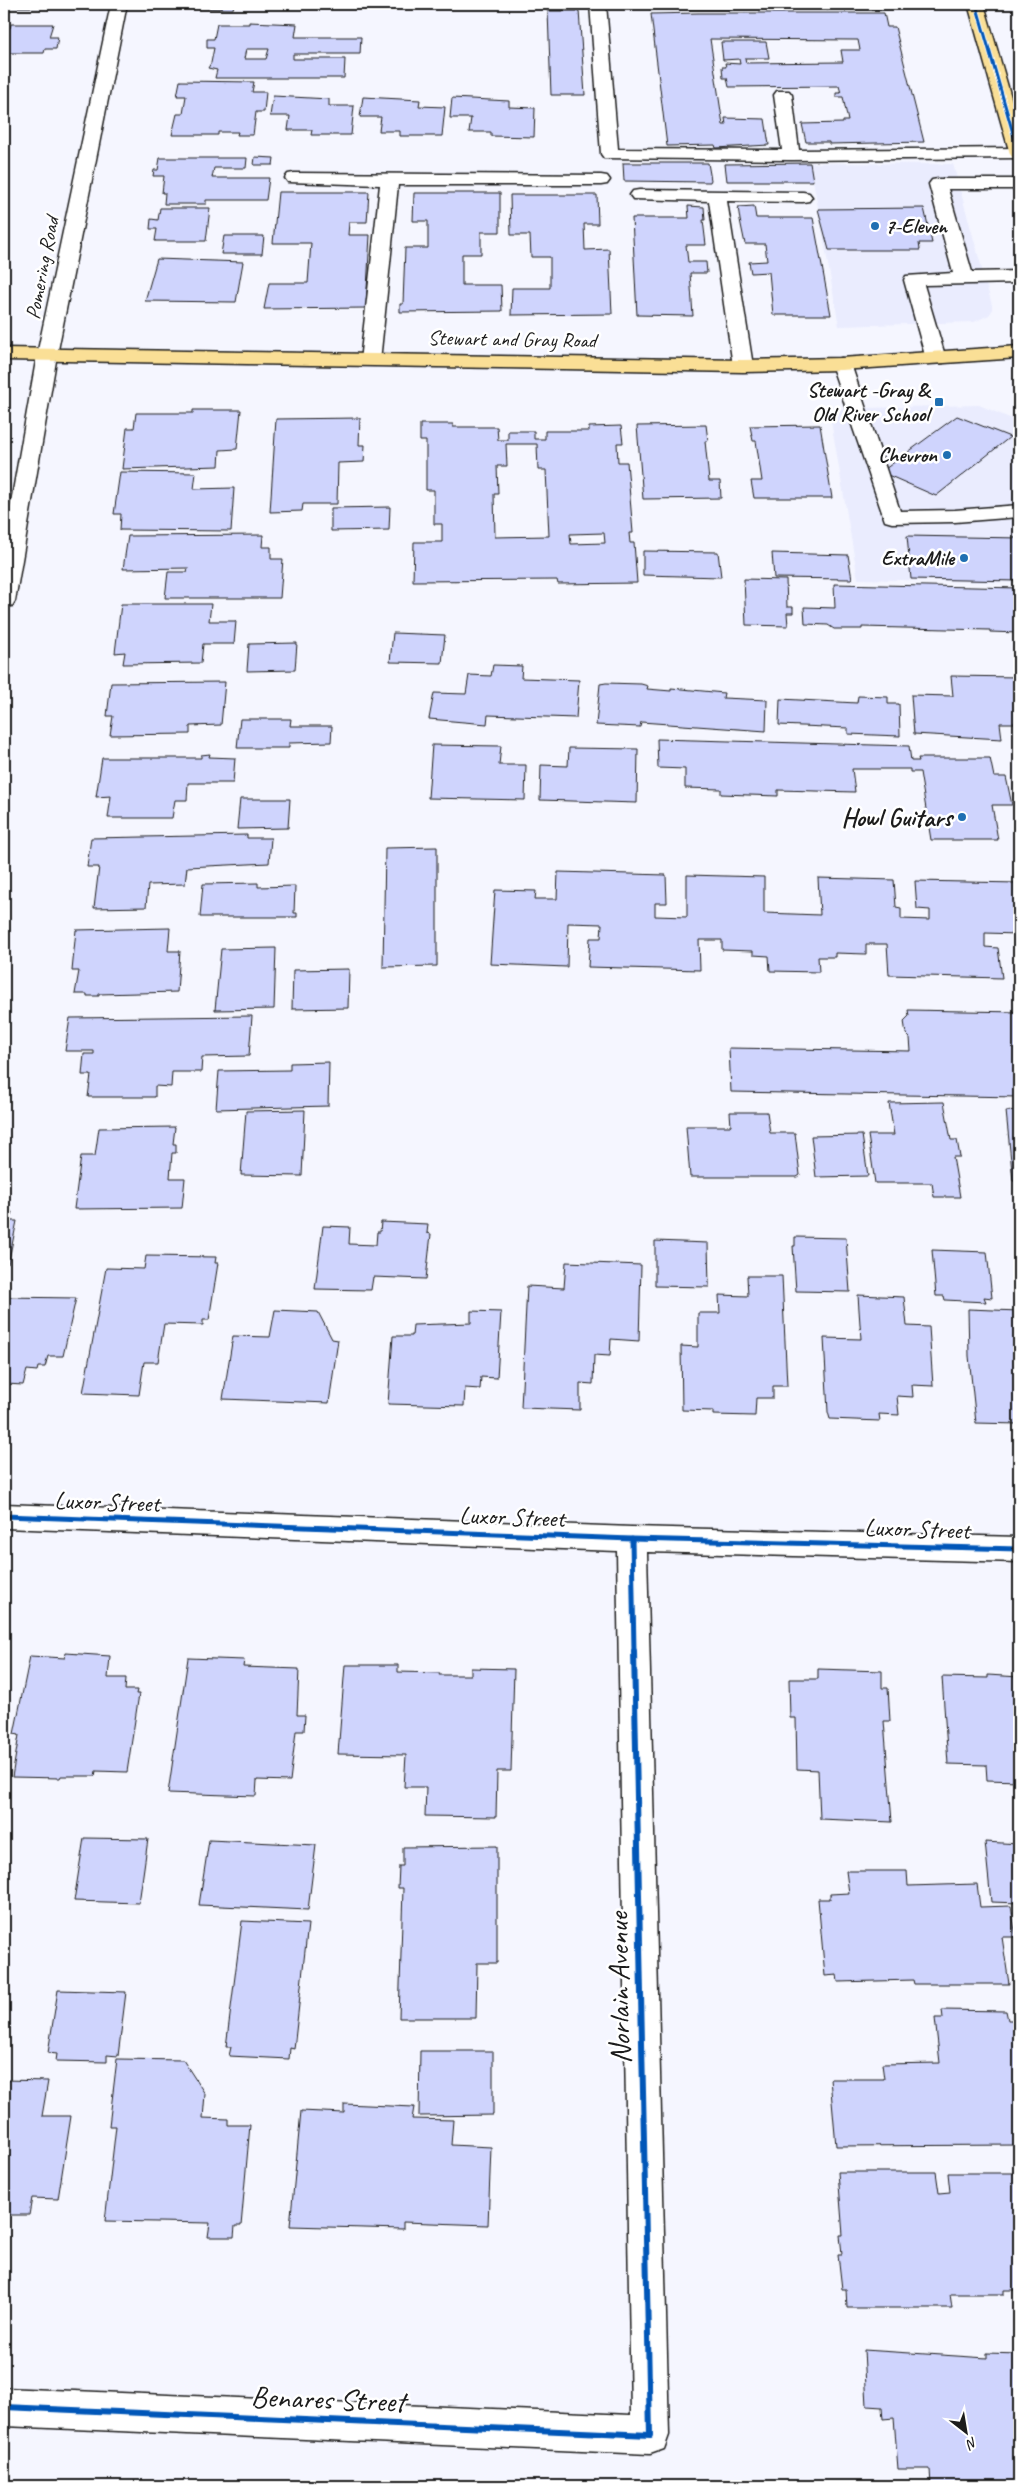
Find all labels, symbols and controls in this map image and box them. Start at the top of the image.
street label: Pomering Road [19,211,65,321]
place label: 7-Eleven [885,213,948,239]
marker: 7-Eleven [869,220,881,232]
street label: Stewart and Gray Road [428,325,599,354]
place label: Stewart -Gray & Old River School [807,377,933,427]
marker: Stewart -Gray & Old River School [933,396,945,408]
place label: Chevron [878,442,938,468]
marker: Chevron [941,449,953,461]
place label: ExtraMile [881,545,956,571]
marker: ExtraMile [958,552,970,564]
place label: Howl Guitars [841,802,954,834]
marker: Howl Guitars [956,811,968,823]
street label: Luxor Street [54,1484,163,1520]
street label: Luxor Street [459,1499,568,1535]
street label: Luxor Street [864,1511,973,1547]
street label: Norlain Avenue [599,1910,639,2064]
street label: Benares Street [250,2377,410,2421]
north arrow [940,2408,990,2458]
text: N [962,2433,981,2453]

